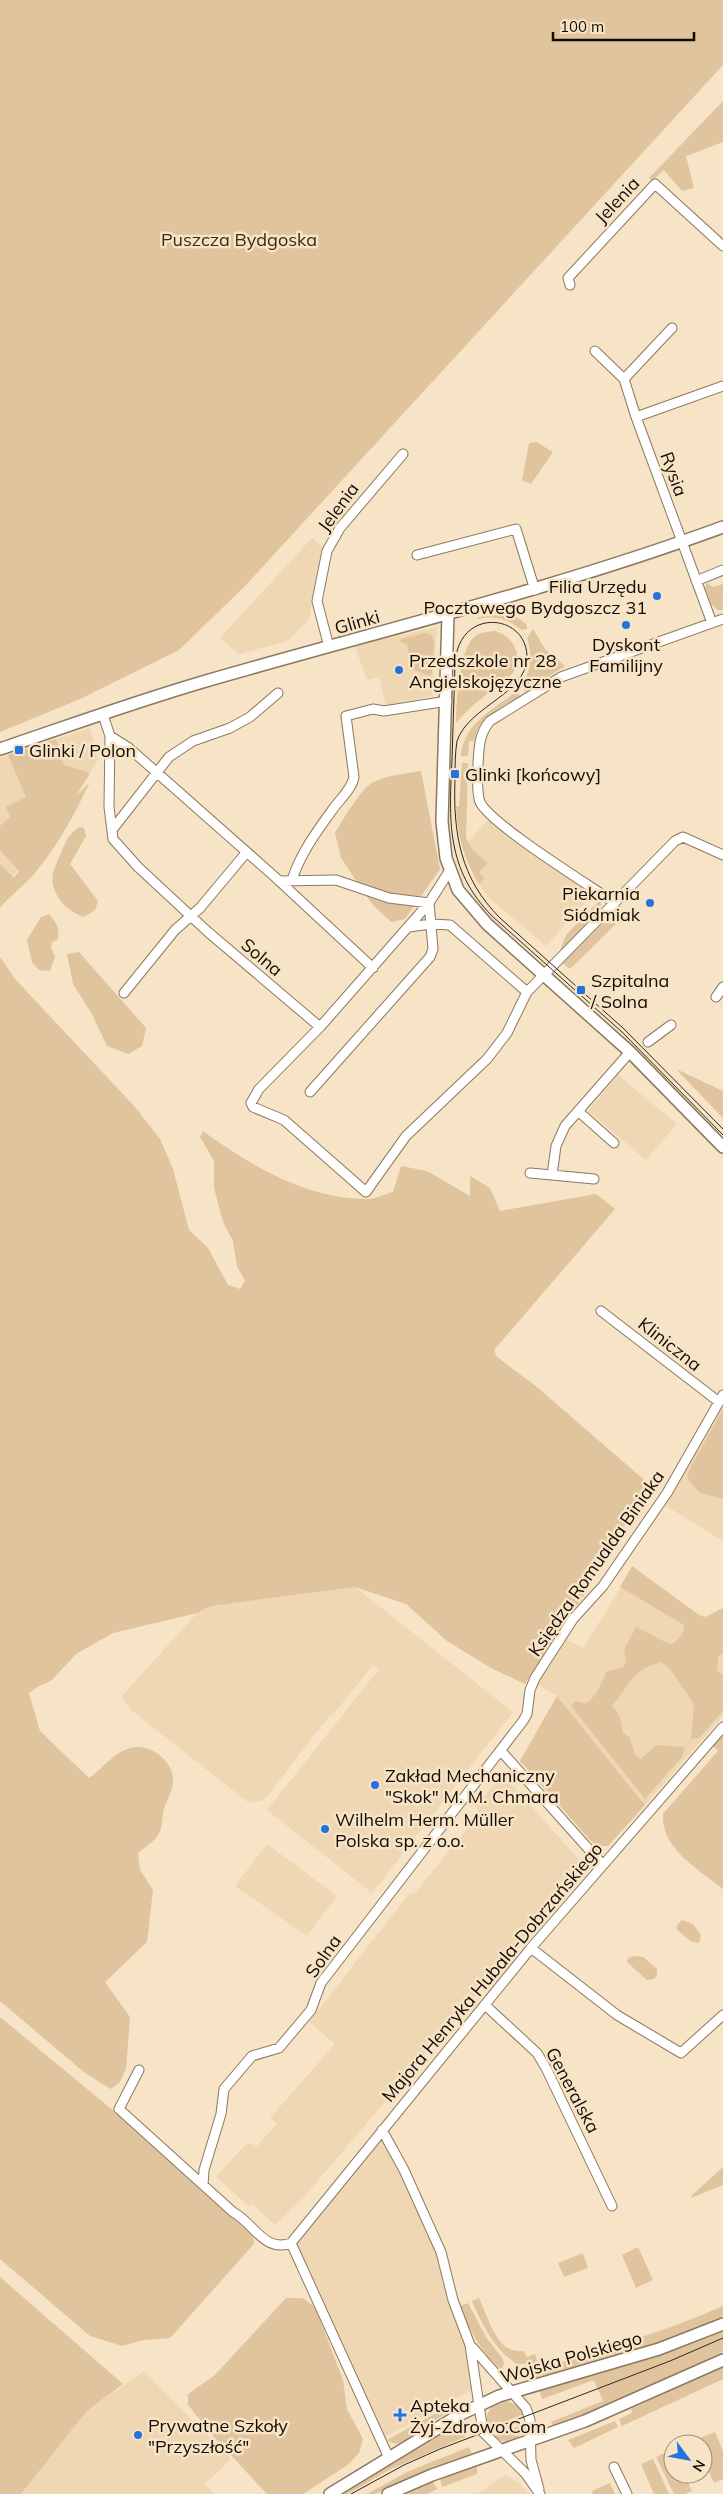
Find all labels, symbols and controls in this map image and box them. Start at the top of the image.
scale bar [553,10,694,42]
text: 100 m [560,17,604,36]
street label: Jelenia [590,172,644,228]
park label: Puszcza Bydgoska [161,228,317,251]
street label: Rysia [655,449,693,499]
street label: Jelenia [312,478,364,536]
place label: Filia Urzędu Pocztowego Bydgoszcz 31 [424,575,647,619]
marker: Filia Urzędu Pocztowego Bydgoszcz 31 [651,590,663,602]
street label: Glinki [332,605,382,639]
marker: Dyskont Familijny [620,619,632,631]
place label: Dyskont Familijny [589,633,663,677]
place label: Przedszkole nr 28 Angielskojęzyczne [409,649,562,693]
marker: Przedszkole nr 28 Angielskojęzyczne [393,664,405,676]
place label: Glinki / Polon [29,739,136,762]
marker: Glinki / Polon [13,744,25,756]
place label: Glinki [końcowy] [465,763,601,786]
marker: Glinki [końcowy] [449,768,461,780]
place label: Piekarnia Siódmiak [562,882,641,926]
marker: Piekarnia Siódmiak [644,897,656,909]
street label: Solna [237,933,287,981]
place label: Szpitalna / Solna [590,969,669,1013]
marker: Szpitalna / Solna [575,984,587,996]
street label: Kliniczna [634,1312,706,1376]
street label: Księdza Romualda Biniaka [523,1465,669,1661]
place label: Zakład Mechaniczny "Skok" M. M. Chmara [385,1764,559,1808]
marker: Zakład Mechaniczny "Skok" M. M. Chmara [369,1779,381,1791]
place label: Wilhelm Herm. Müller Polska sp. z o.o. [335,1808,515,1852]
marker: Wilhelm Herm. Müller Polska sp. z o.o. [319,1823,331,1835]
street label: Majora Henryka Hubala-Dobrzańskiego [377,1838,607,2106]
street label: Solna [300,1930,346,1982]
street label: Generalska [541,2043,605,2137]
street label: Wojska Polskiego [497,2326,645,2388]
place label: Apteka Żyj-Zdrowo.Com [410,2394,546,2438]
marker: Apteka Żyj-Zdrowo.Com [394,2409,406,2421]
place label: Prywatne Szkoły "Przyszłość" [148,2414,288,2458]
marker: Prywatne Szkoły "Przyszłość" [132,2429,144,2441]
north arrow [663,2434,713,2484]
text: N [689,2457,709,2475]

